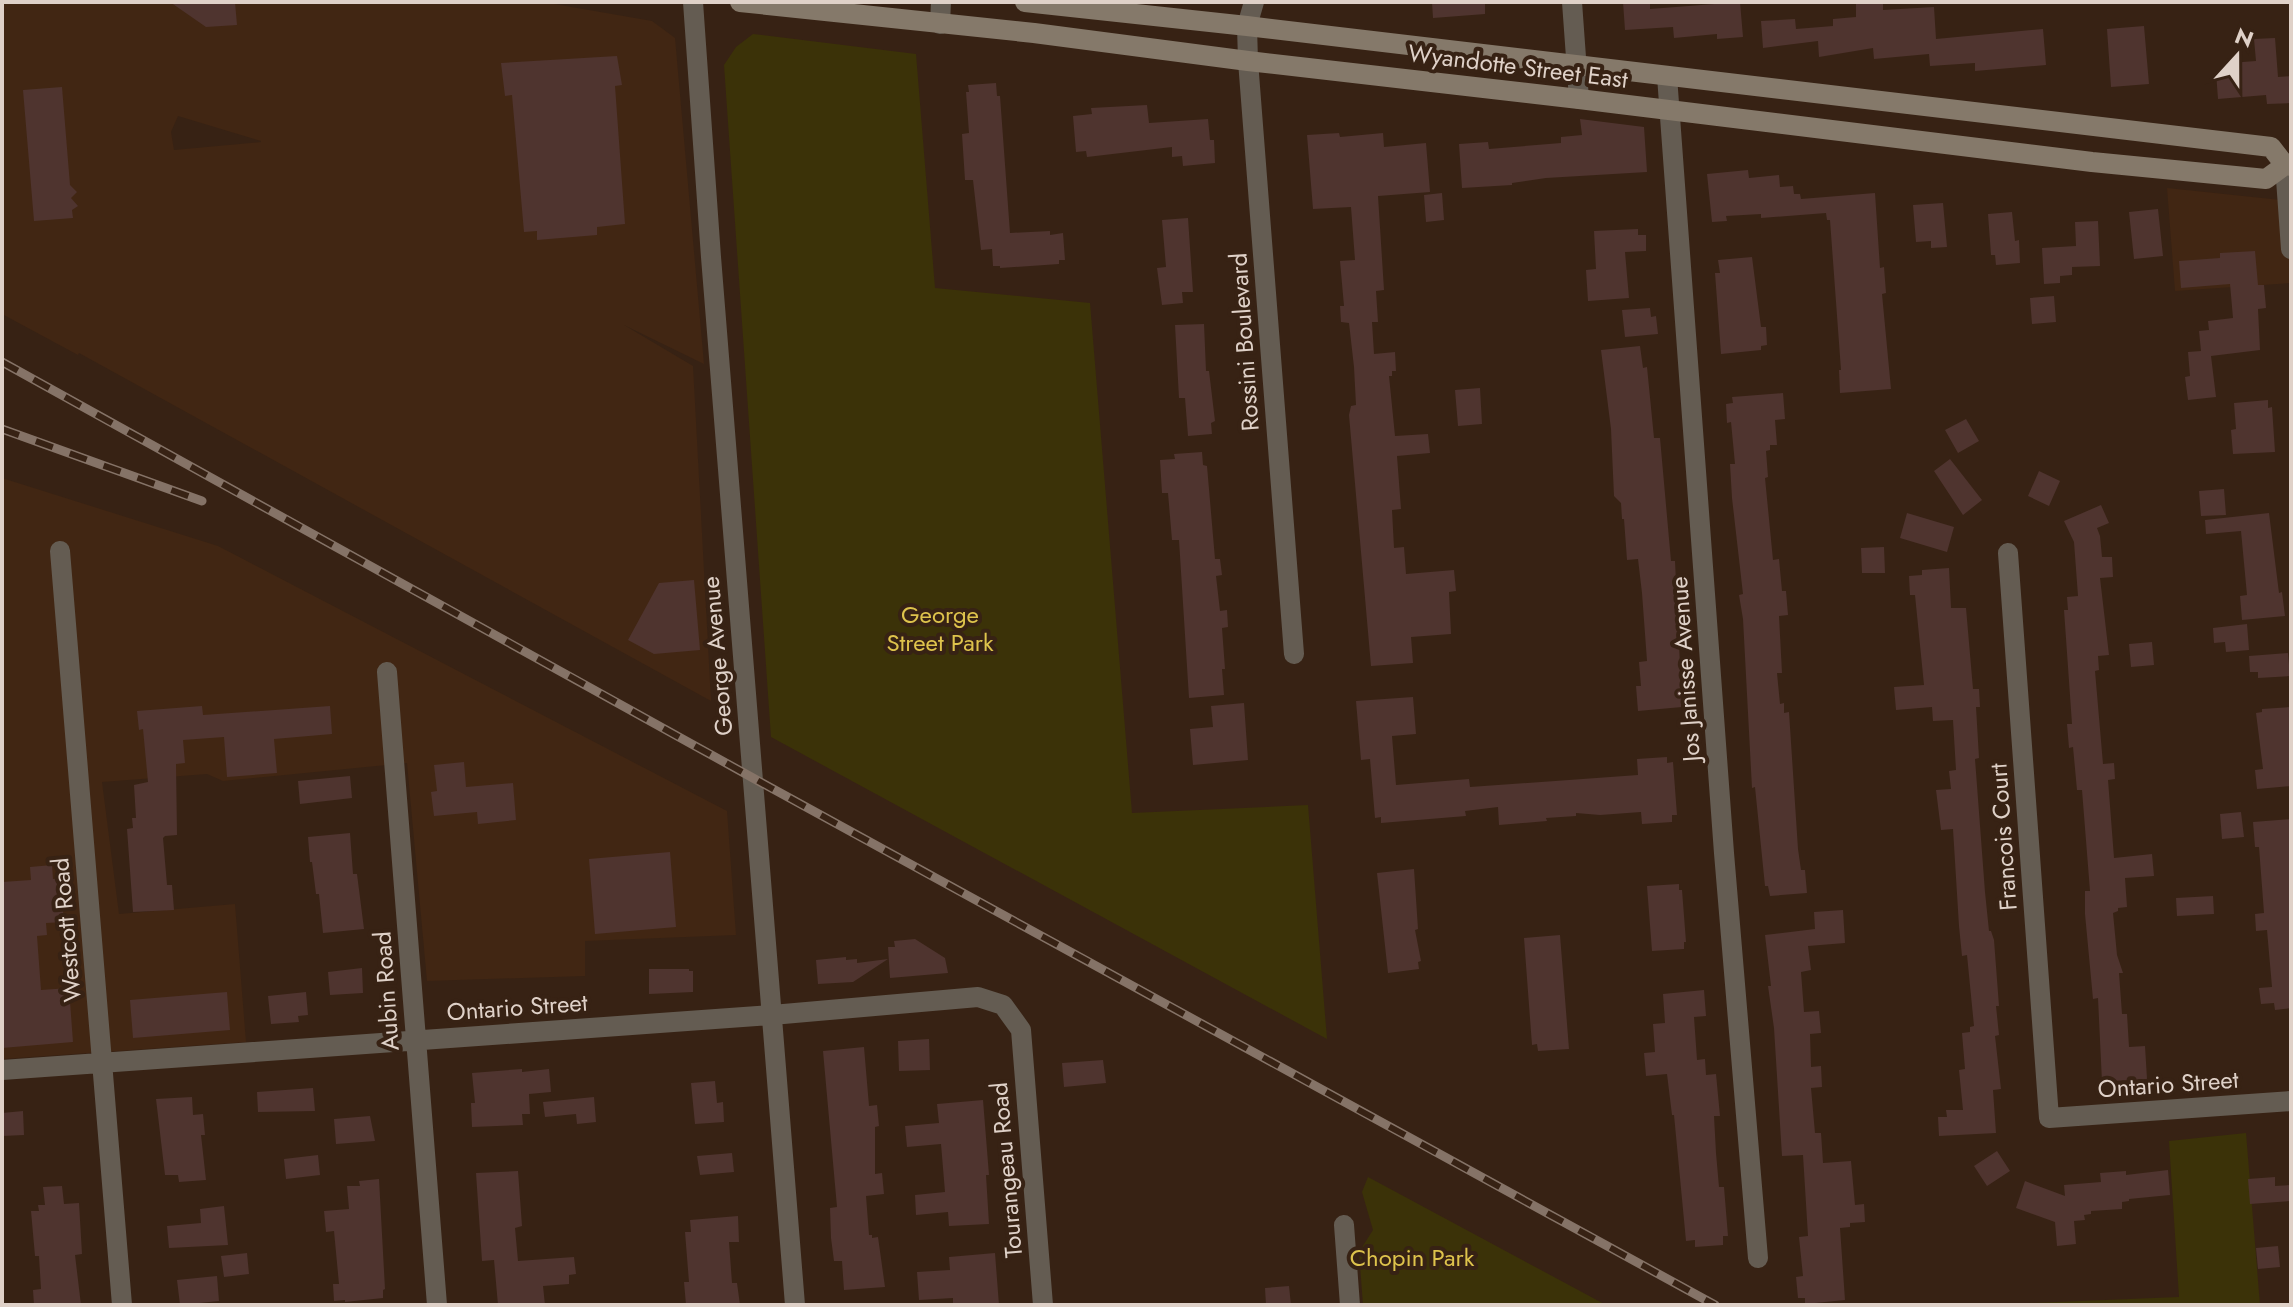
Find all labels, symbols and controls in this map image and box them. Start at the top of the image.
north arrow [2197,16,2277,96]
text: N [2230,19,2258,55]
street label: Wyandotte Street East [1406,35,1630,97]
street label: Rossini Boulevard [1220,252,1268,432]
street label: George Avenue [693,575,741,737]
street label: Jos Janisse Avenue [1661,575,1709,766]
park label: George Street Park [886,597,994,660]
street label: Francois Court [1980,762,2026,912]
street label: Westcott Road [42,856,90,1004]
street label: Aubin Road [364,930,408,1052]
street label: Ontario Street [445,985,589,1029]
street label: Ontario Street [2096,1062,2240,1106]
street label: Tourangeau Road [981,1081,1031,1259]
park label: Chopin Park [1350,1240,1475,1275]

